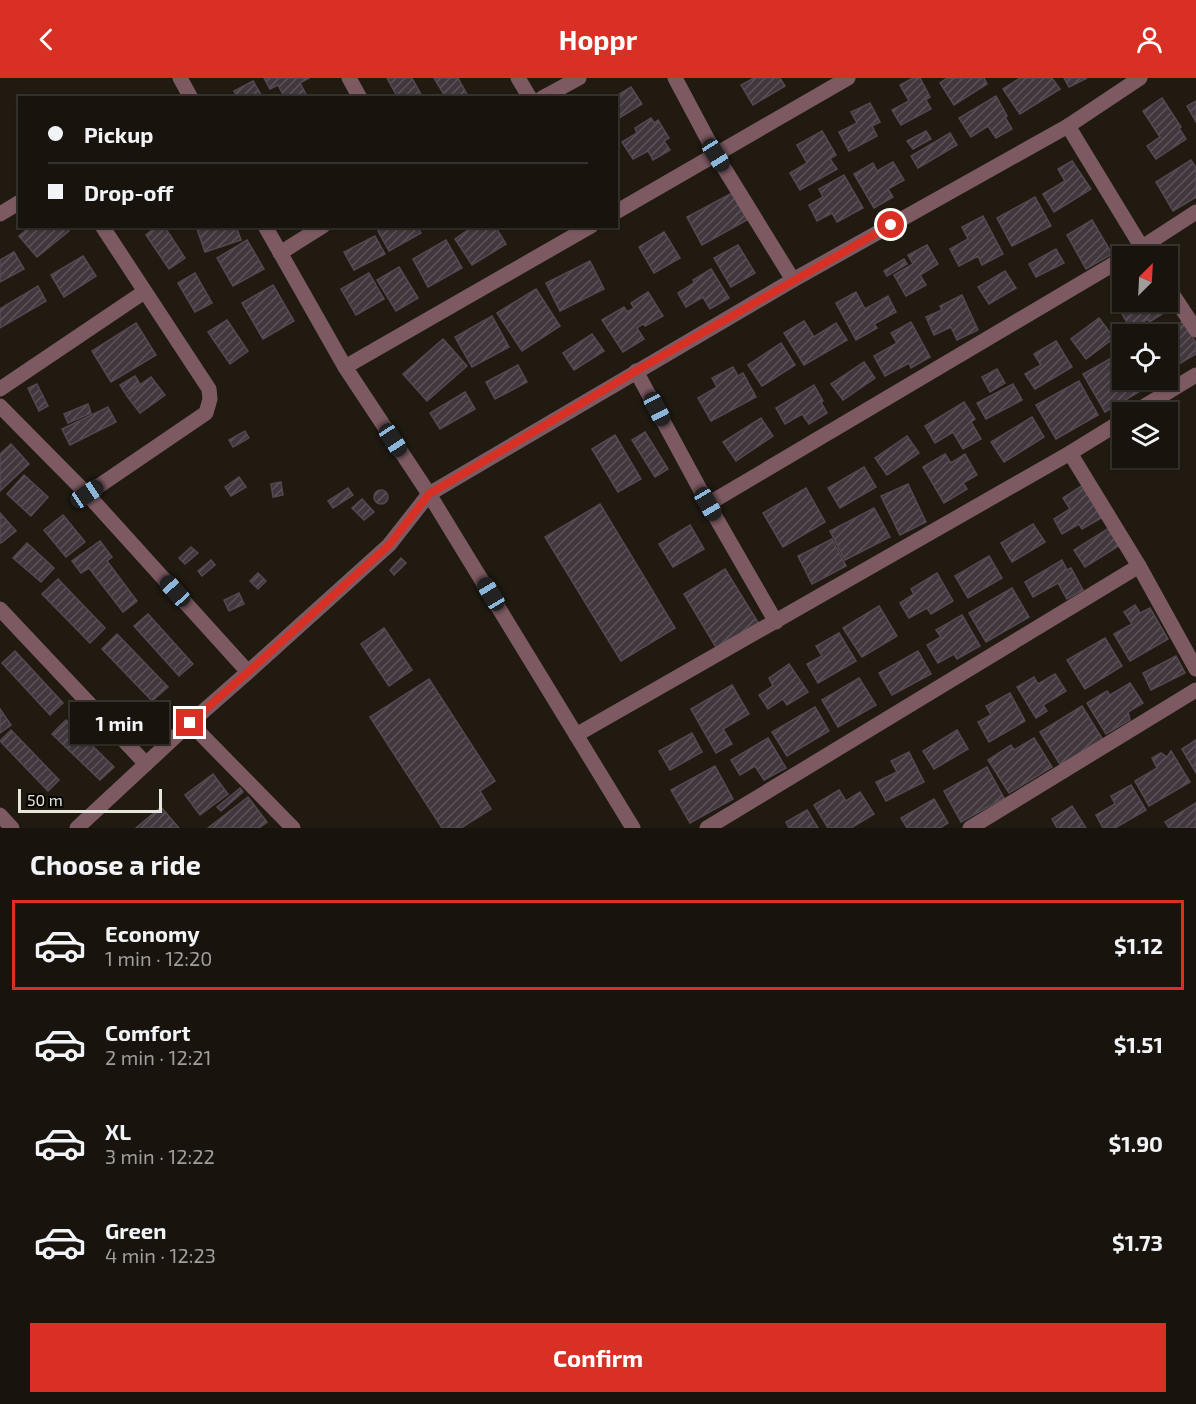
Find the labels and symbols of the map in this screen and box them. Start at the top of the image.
car [699,135,733,175]
route start [877,211,904,238]
north arrow [1112,246,1178,312]
car [641,389,673,429]
car [376,420,410,460]
car [67,476,107,512]
car [691,484,725,524]
car [156,572,194,610]
car [474,574,508,614]
callout: 1 min [70,702,169,744]
route end [176,709,203,736]
scale bar [18,786,162,814]

